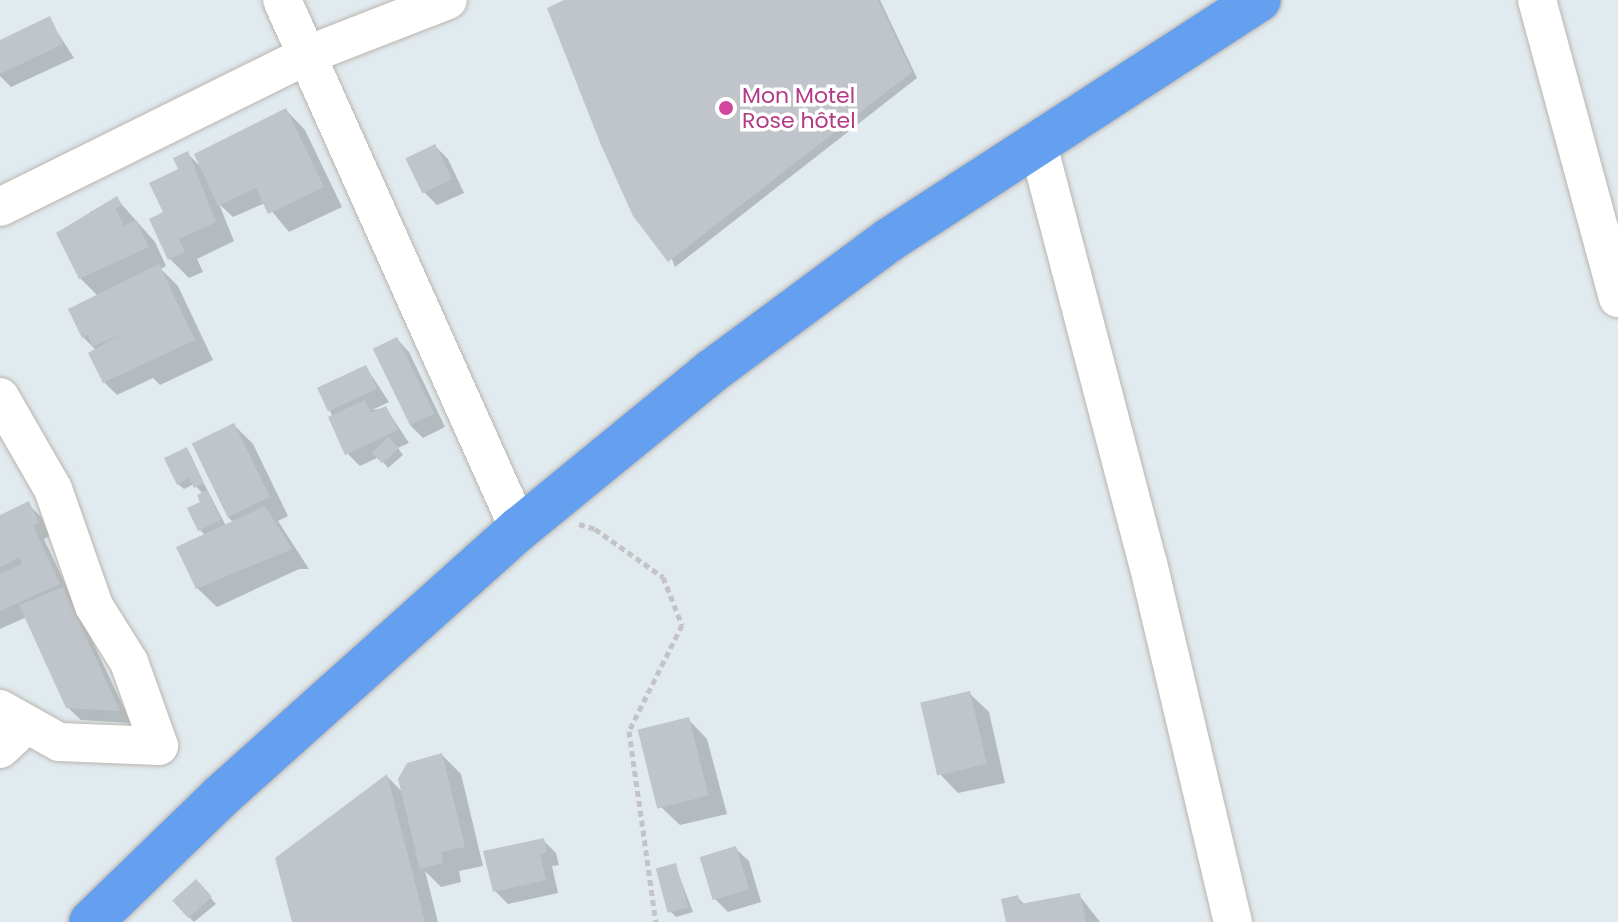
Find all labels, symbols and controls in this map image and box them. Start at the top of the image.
place label: Mon Motel Rose hôtel [742,82,856,134]
marker: Mon Motel Rose hôtel [717,99,735,117]

